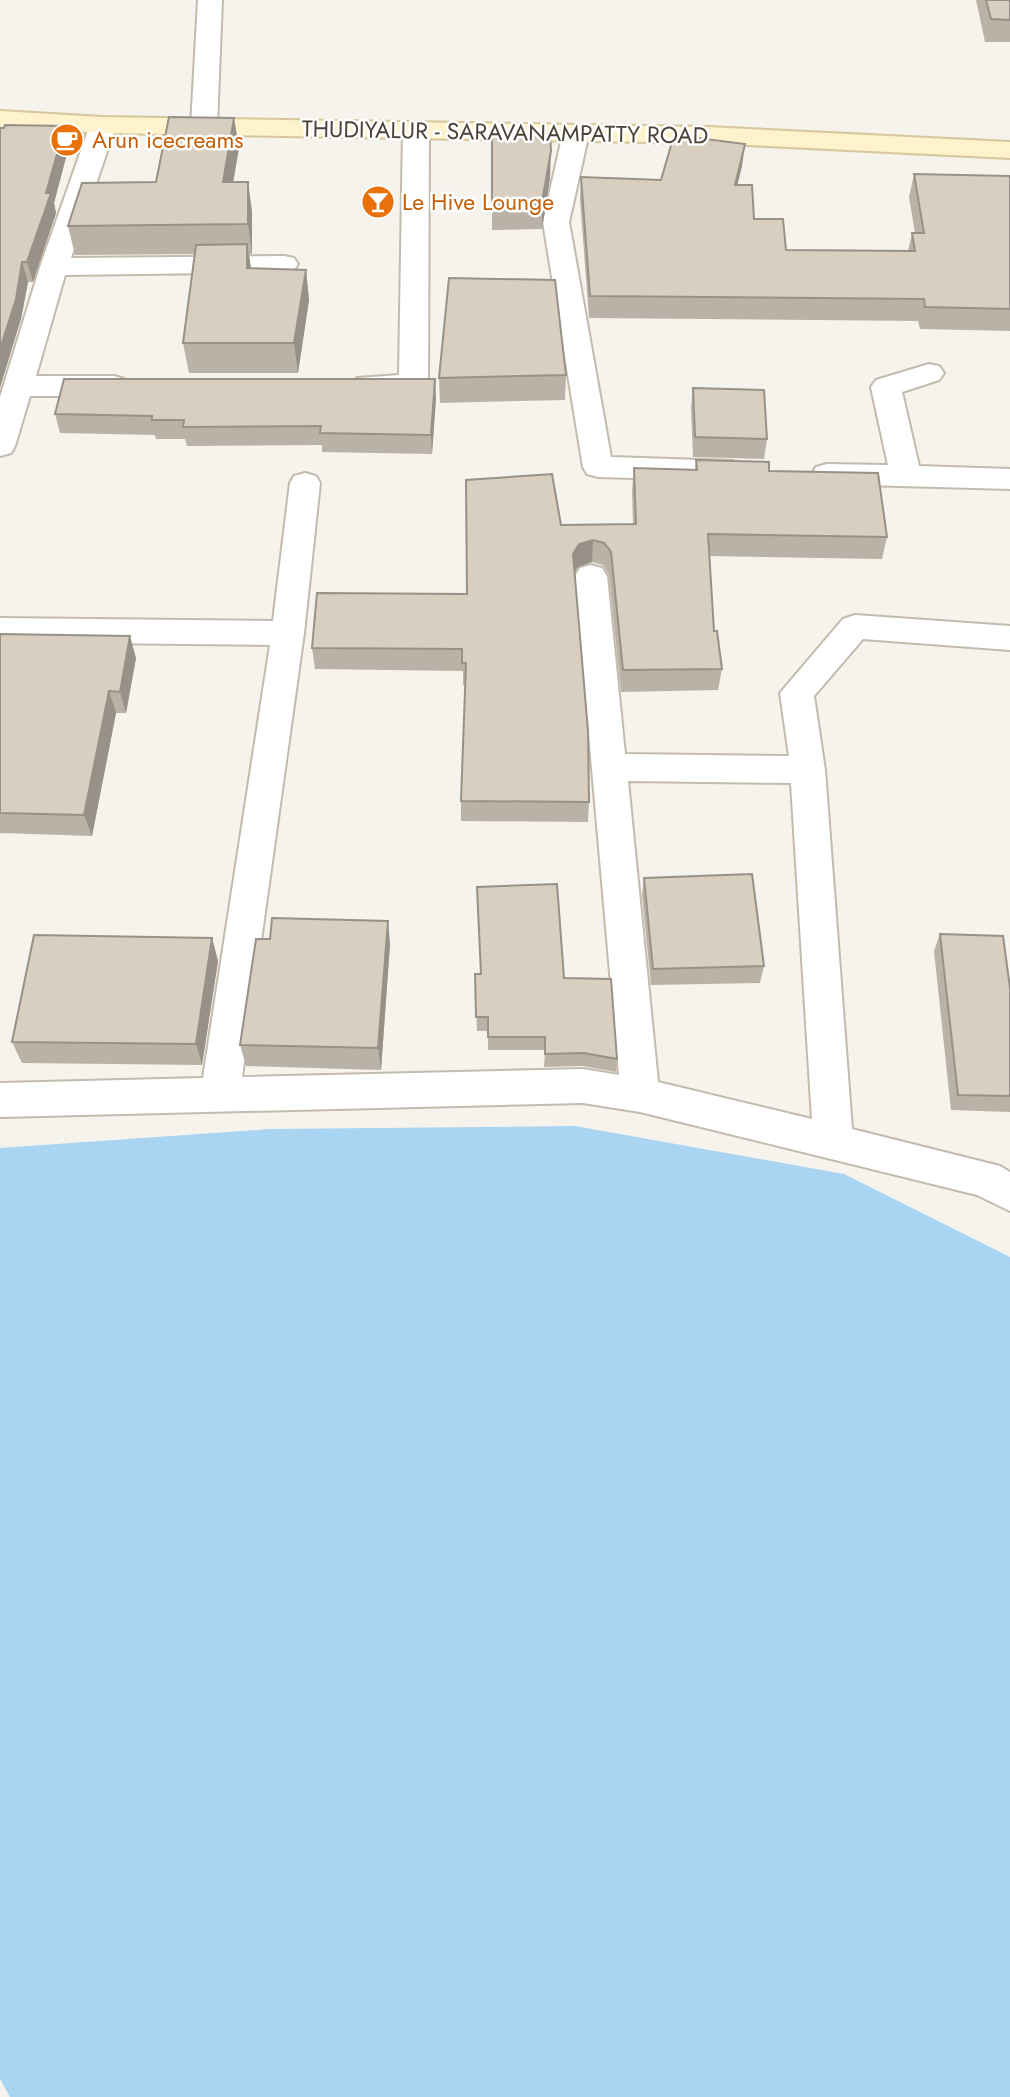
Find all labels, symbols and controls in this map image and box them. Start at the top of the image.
street label: THUDIYALUR - SARAVANAMPATTY ROAD [302,111,708,153]
cafe icon: Arun icecreams [48,121,86,159]
place label: Arun icecreams [92,123,244,157]
bar icon: Le Hive Lounge [359,183,397,221]
place label: Le Hive Lounge [402,185,554,219]

